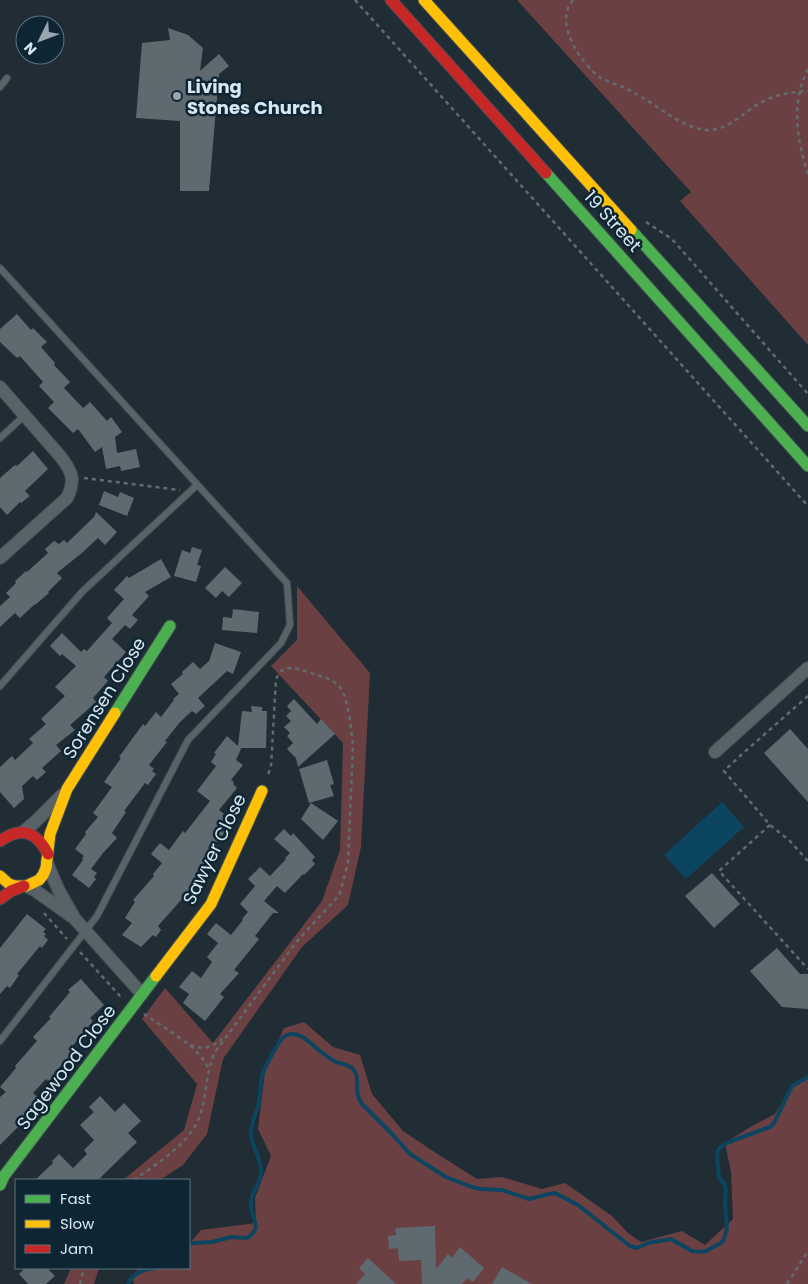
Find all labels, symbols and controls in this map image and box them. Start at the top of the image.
north arrow [15,15,65,65]
text: N [19,38,41,59]
place label: Living Stones Church [187,74,323,120]
marker: Living Stones Church [171,90,183,102]
street label: 19 Street [579,185,647,257]
street label: Sorensen Close [57,633,151,763]
street label: Sawyer Close [176,789,252,909]
street label: Sagewood Close [11,999,121,1135]
legend [15,1179,190,1269]
text: Fast [60,1188,91,1209]
text: Slow [60,1213,95,1234]
text: Jam [60,1238,94,1259]

